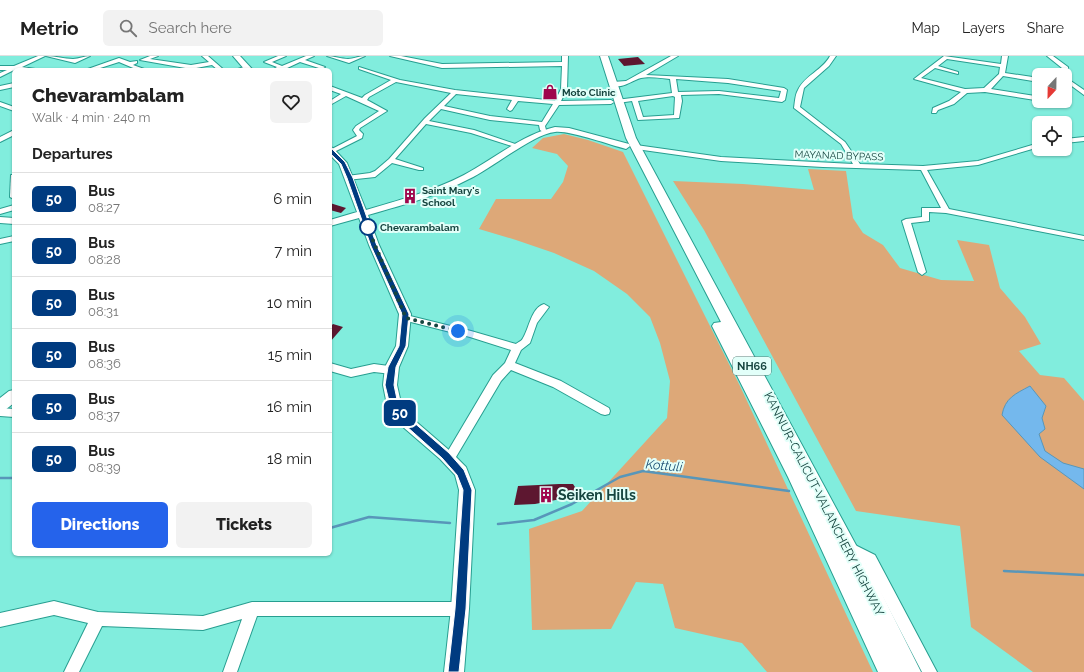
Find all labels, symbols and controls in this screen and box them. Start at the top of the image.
search box [103,10,383,46]
text: Metrio [20,17,79,39]
icon: search [117,17,139,39]
text: Search here [149,19,232,37]
text: Map [912,20,940,36]
text: Layers [962,20,1005,36]
text: Share [1027,20,1064,36]
north arrow [1032,68,1072,108]
map controls [1032,68,1072,156]
button: heart [270,81,312,123]
shop icon: Moto Clinic [541,83,559,101]
text: Chevarambalam [32,84,184,106]
place label: Moto Clinic [562,87,616,98]
text: Walk · 4 min · 240 m [32,110,150,125]
button: locate [1032,116,1072,156]
text: Departures [32,145,113,163]
street label: MAYANAD BYPASS [794,148,884,163]
text: Bus [88,182,115,200]
place label: Saint Mary's School [422,185,480,208]
building icon: Saint Mary's School [401,187,419,205]
text: 6 min [273,190,312,208]
text: 50 [46,191,62,207]
text: 08:27 [88,200,120,215]
marker: Chevarambalam [359,218,377,236]
place label: Chevarambalam [380,222,459,233]
text: Bus [88,234,115,252]
text: 7 min [274,242,312,260]
text: 50 [46,243,62,259]
text: 08:28 [88,252,121,267]
text: Bus [88,286,115,304]
text: 10 min [267,294,312,312]
text: 50 [46,295,62,311]
text: 08:31 [88,304,119,319]
your location [448,321,468,341]
text: Bus [88,338,115,356]
text: 15 min [268,346,312,364]
text: 50 [46,347,62,363]
text: 08:36 [88,356,121,371]
road number: NH66 [733,357,771,375]
text: Bus [88,390,115,408]
street label: KANNUR-CALICUT-VALANCHERY HIGHWAY [761,390,887,618]
text: 16 min [267,398,312,416]
text: 50 [46,399,62,415]
line badge: 50 [382,400,418,426]
text: 50 [392,405,408,421]
text: 08:37 [88,408,120,423]
text: Bus [88,442,115,460]
text: 18 min [267,450,312,468]
text: 50 [46,451,62,467]
water label: Kottuli [645,456,684,475]
text: 08:39 [88,460,121,475]
building icon: Seiken Hills [537,486,555,504]
place label: Seiken Hills [558,487,636,503]
button: Directions [32,502,168,548]
button: Tickets [176,502,312,548]

